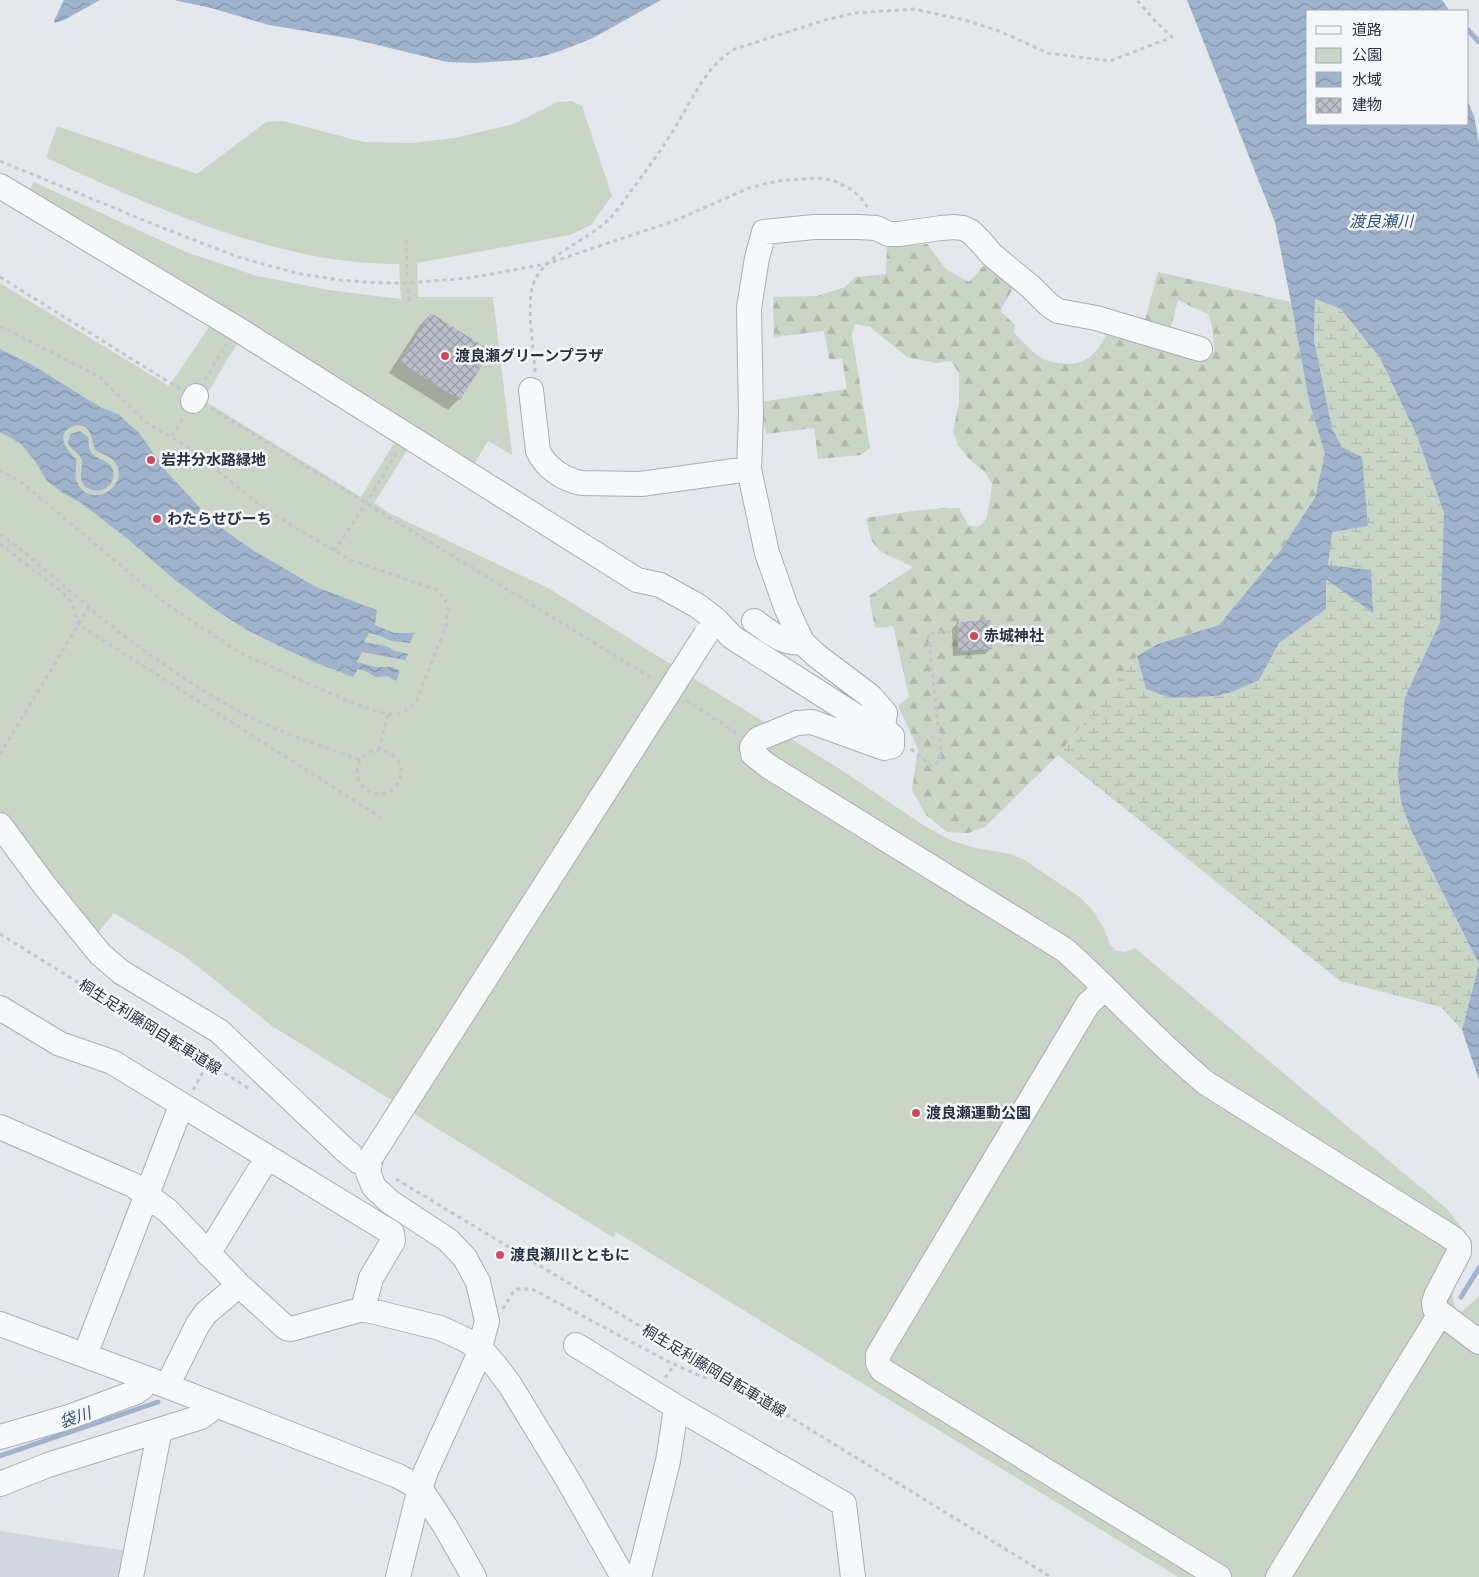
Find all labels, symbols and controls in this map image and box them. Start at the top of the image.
legend [1306,10,1469,125]
text: 道路 [1352,20,1382,38]
text: 公園 [1352,45,1382,63]
text: 水域 [1352,70,1382,88]
text: 建物 [1352,95,1382,113]
water label: 渡良瀬川 [1349,211,1415,230]
place label: 渡良瀬グリーンプラザ [455,346,604,364]
marker: 渡良瀬グリーンプラザ [439,350,451,362]
place label: 岩井分水路緑地 [161,450,266,468]
marker: 岩井分水路緑地 [145,454,157,466]
place label: わたらせびーち [167,509,272,527]
marker: わたらせびーち [151,513,163,525]
place label: 赤城神社 [984,626,1044,644]
marker: 赤城神社 [968,630,980,642]
street label: 桐生足利藤岡自転車道線 [76,975,225,1078]
place label: 渡良瀬運動公園 [926,1103,1031,1121]
marker: 渡良瀬運動公園 [910,1107,922,1119]
place label: 渡良瀬川とともに [510,1245,630,1263]
marker: 渡良瀬川とともに [494,1249,506,1261]
street label: 桐生足利藤岡自転車道線 [639,1320,790,1420]
water label: 袋川 [57,1402,95,1431]

